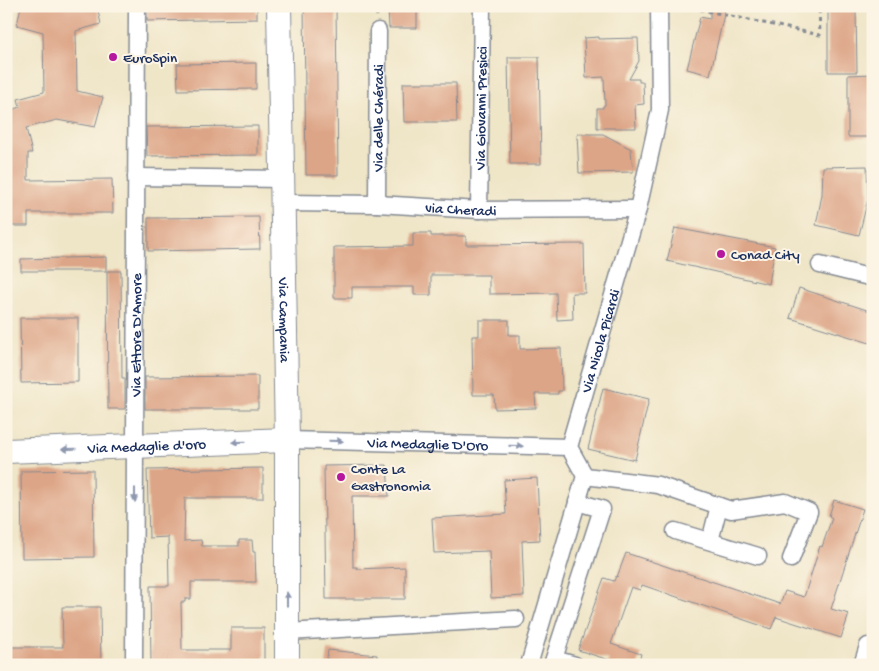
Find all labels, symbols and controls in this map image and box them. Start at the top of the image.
street label: Via Giovanni Presicci [473,46,492,171]
place label: EuroSpin [123,50,177,68]
marker: EuroSpin [107,51,119,63]
street label: Via delle Chéradi [370,64,389,173]
street label: via Cheradi [425,200,497,221]
place label: Conad City [731,247,800,265]
marker: Conad City [715,248,727,260]
street label: Via Ettore D'Amore [128,273,147,398]
street label: Via Campania [273,276,293,363]
street label: Via Nicola Picardi [578,287,625,396]
street label: Via Medaglie D'Oro [366,435,489,456]
street label: Via Medaglie d'oro [86,436,207,459]
one-way arrow [230,438,246,446]
one-way arrow [328,438,344,446]
one-way arrow [508,442,524,450]
one-way arrow [61,445,77,453]
place label: Conte La Gastronomia [351,461,431,496]
marker: Conte La Gastronomia [335,471,347,483]
one-way arrow [131,487,139,503]
one-way arrow [283,590,291,606]

